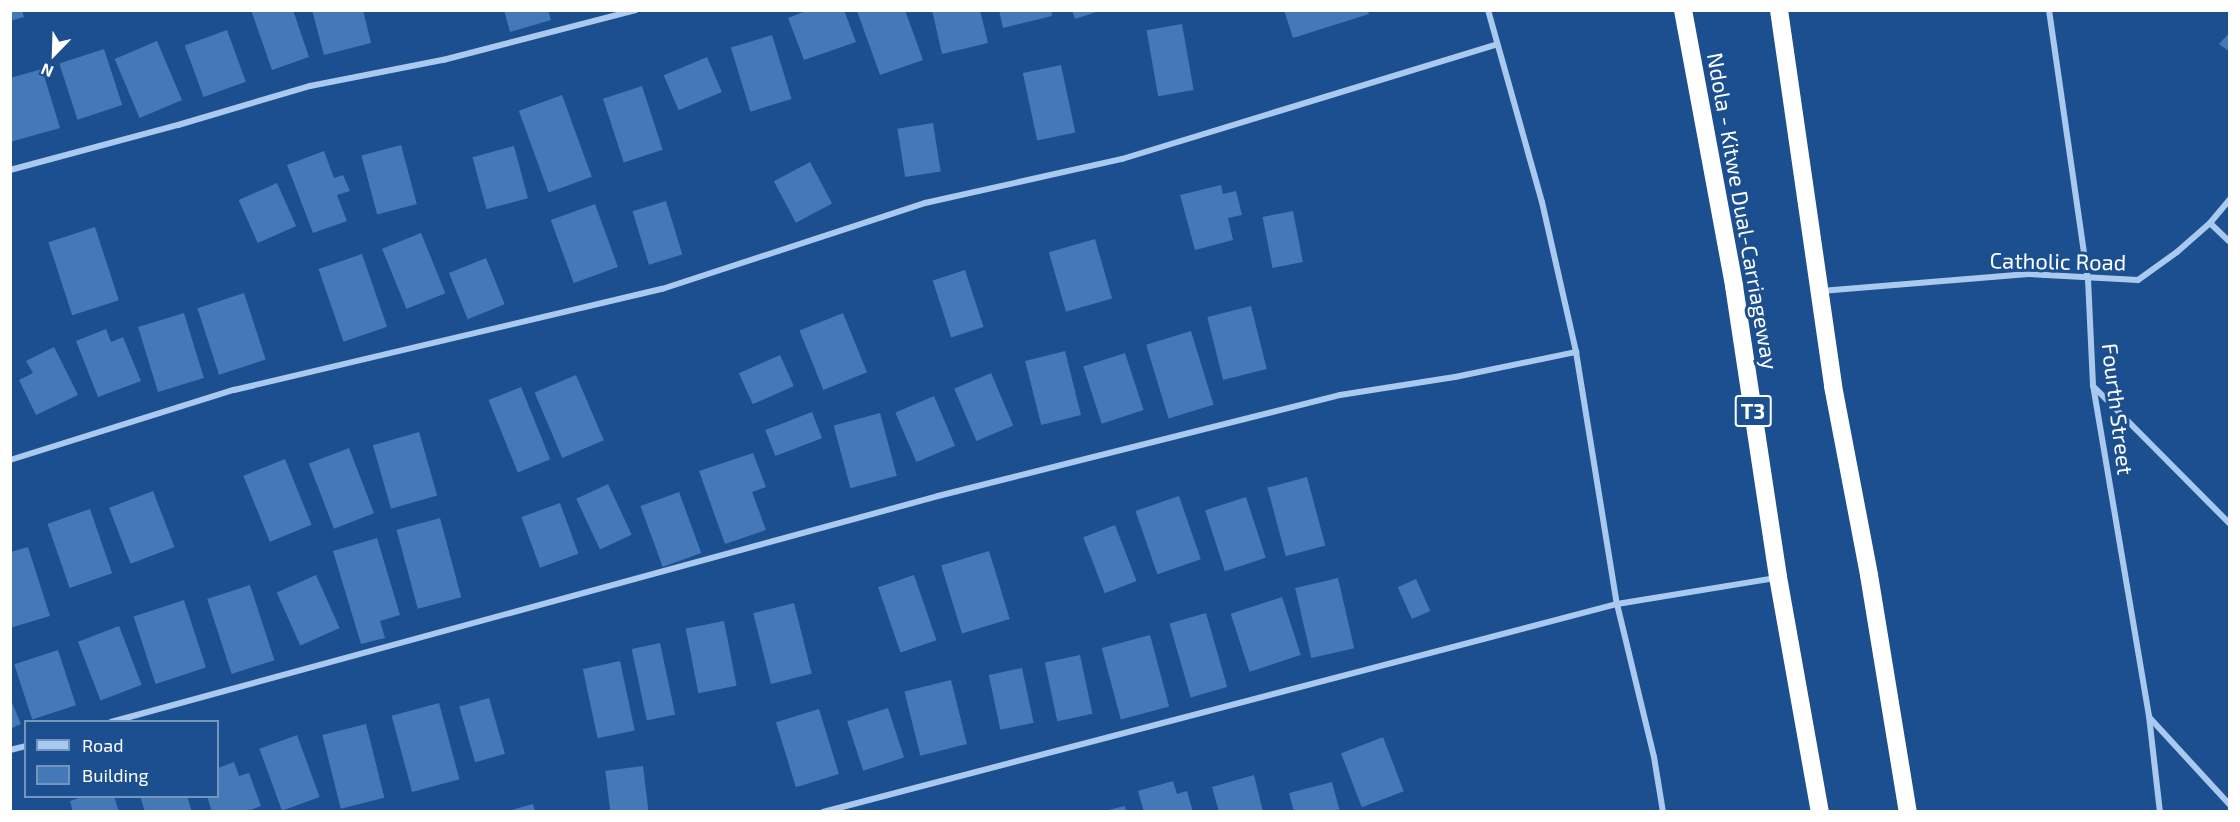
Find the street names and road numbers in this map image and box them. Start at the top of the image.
street label: Ndola - Kitwe Dual-Carriageway [1702,50,1784,372]
street label: Catholic Road [1989,247,2127,275]
street label: Fourth Street [2097,342,2139,476]
road number: T3 [1734,393,1772,429]

